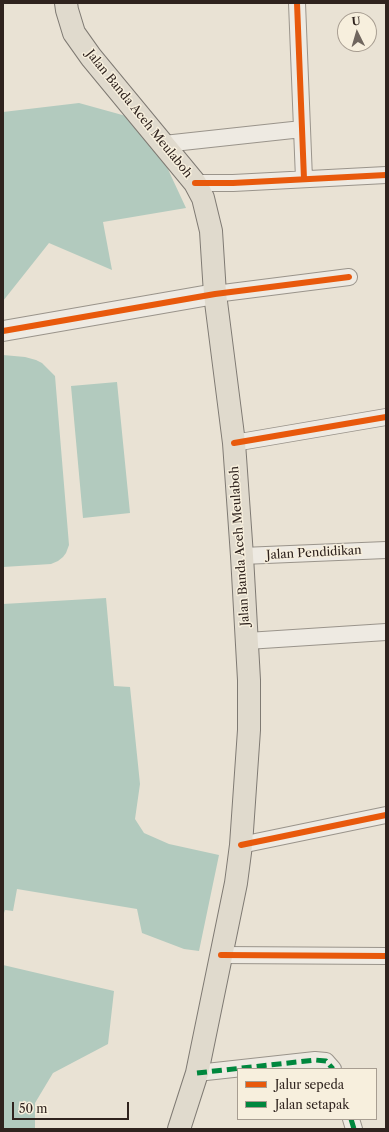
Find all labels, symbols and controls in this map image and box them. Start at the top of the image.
north arrow [337,12,377,52]
text: U [351,14,361,28]
street label: Jalan Banda Aceh Meulaboh [83,47,195,181]
street label: Jalan Banda Aceh Meulaboh [227,465,253,627]
street label: Jalan Pendidikan [266,543,362,563]
legend [237,1068,377,1120]
text: Jalur sepeda [275,1077,344,1092]
scale bar [14,1094,131,1120]
text: Jalan setapak [275,1097,349,1112]
text: 50 m [19,1101,48,1116]

